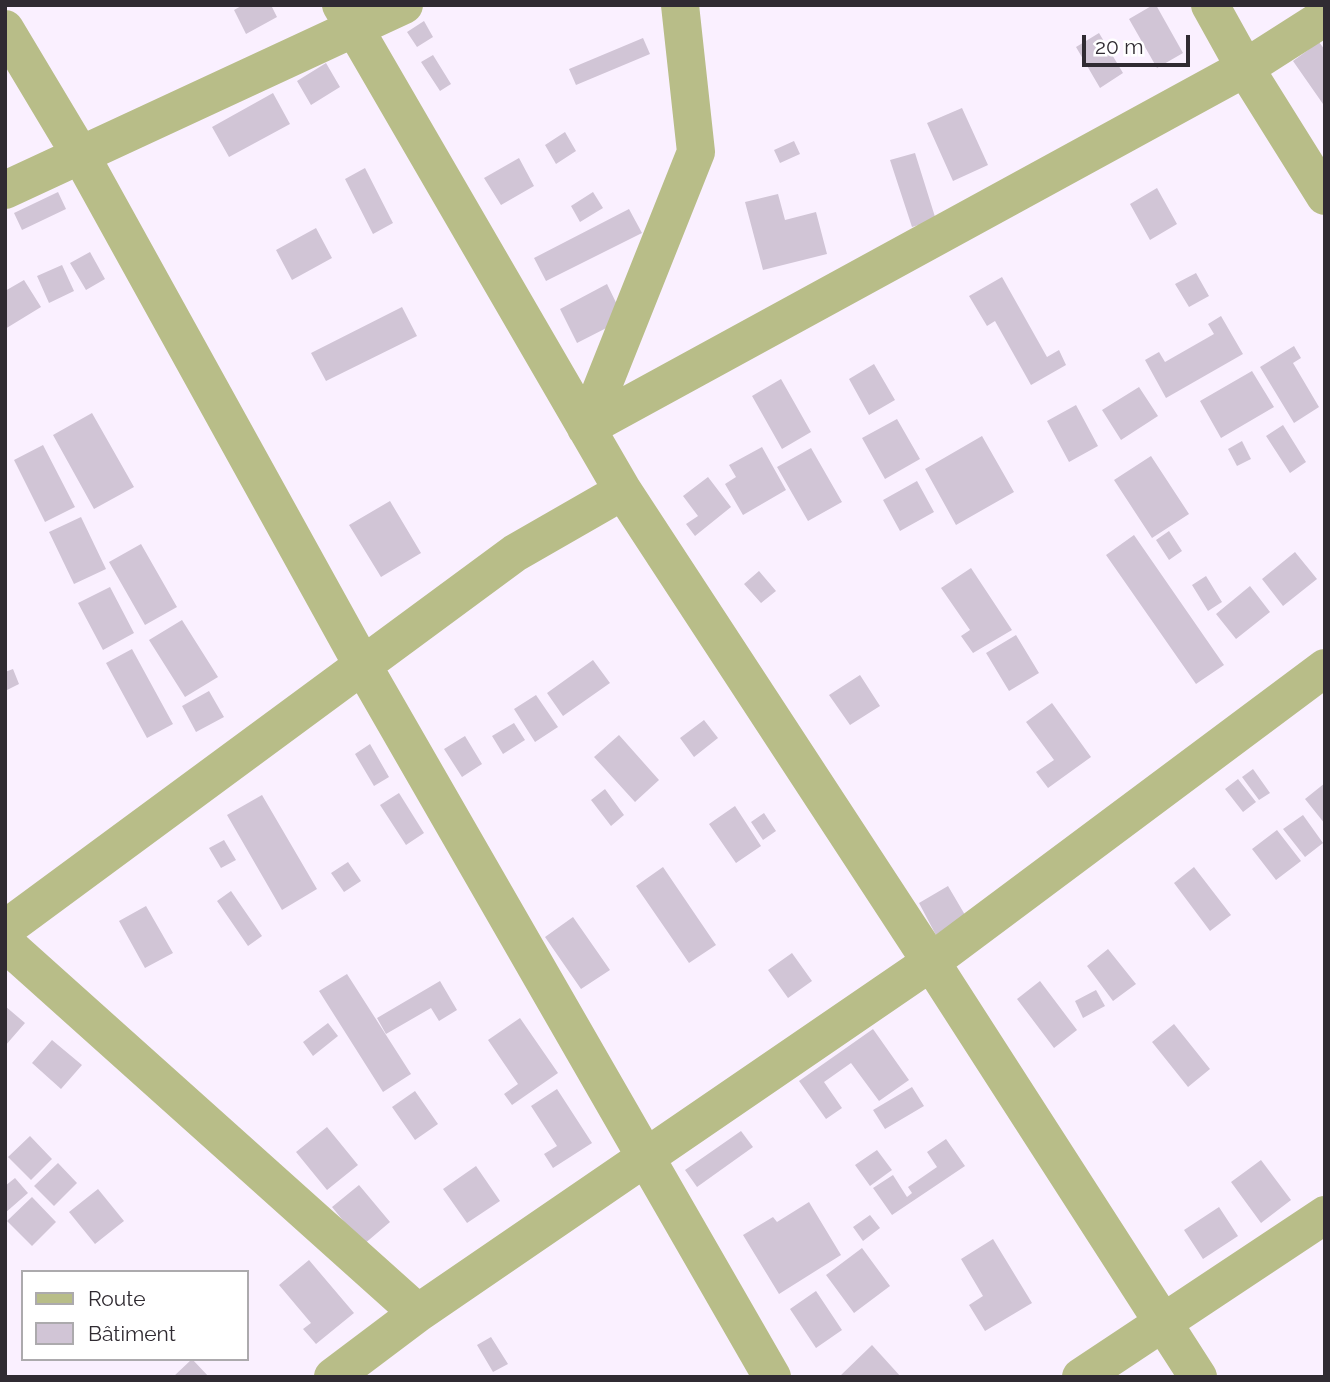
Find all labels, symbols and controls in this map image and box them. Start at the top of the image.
scale bar [1085,21,1194,65]
text: 20 m [1095,34,1143,59]
legend [21,1270,248,1361]
text: Route [88,1286,146,1311]
text: Bâtiment [88,1321,176,1346]

